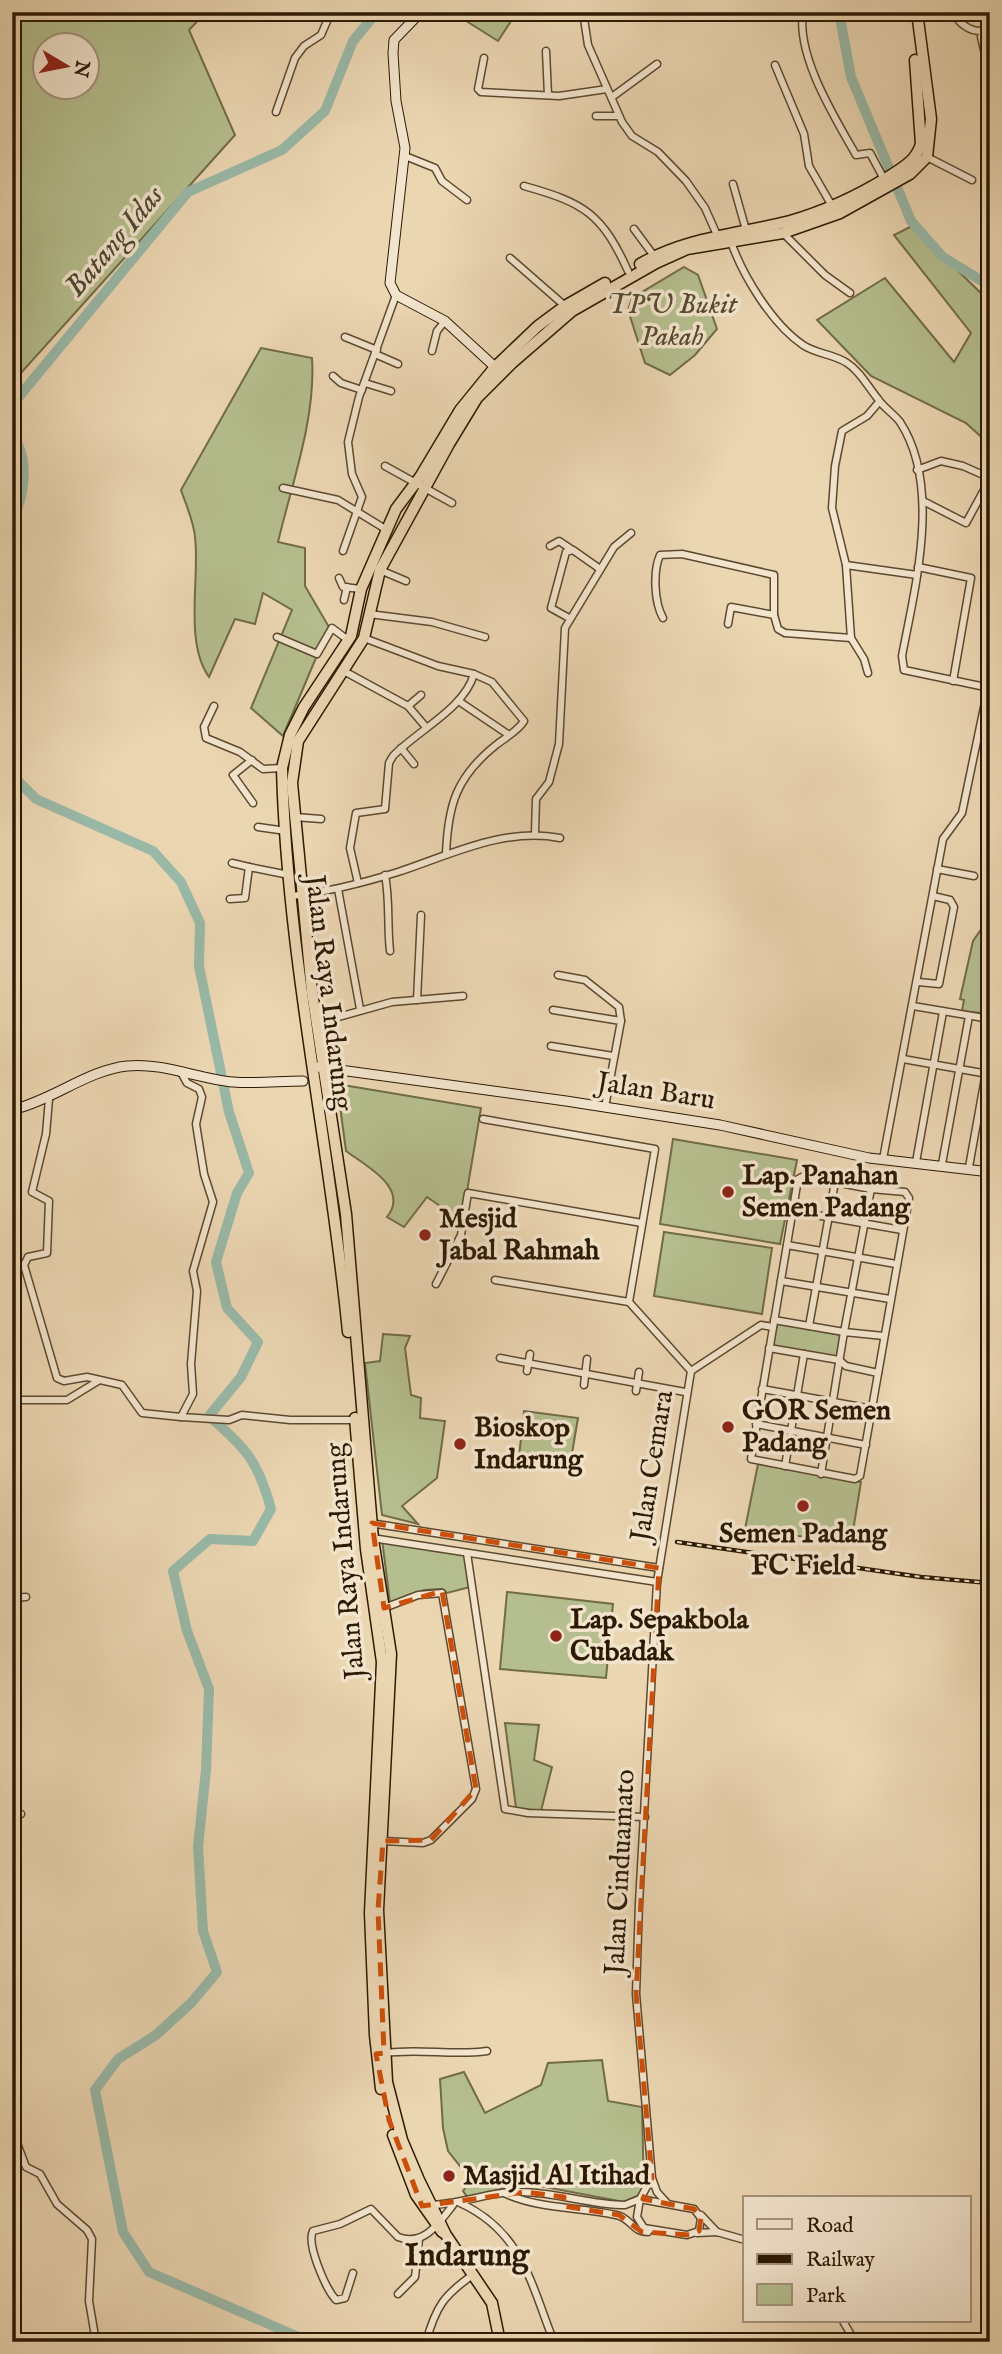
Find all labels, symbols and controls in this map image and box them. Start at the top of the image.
north arrow [32,32,102,102]
text: N [67,57,94,79]
water label: Batang Idas [57,178,173,306]
park label: TPU Bukit Pakah [607,288,738,355]
street label: Jalan Raya Indarung [296,870,360,1114]
street label: Jalan Baru [592,1065,718,1119]
place label: Lap. Panahan Semen Padang [742,1159,911,1226]
marker: Lap. Panahan Semen Padang [720,1184,736,1200]
place label: Mesjid Jabal Rahmah [435,1202,601,1269]
marker: Mesjid Jabal Rahmah [417,1227,433,1243]
street label: Jalan Cemara [623,1387,682,1547]
place label: GOR Semen Padang [742,1394,891,1461]
place label: Bioskop Indarung [474,1411,584,1478]
marker: GOR Semen Padang [720,1419,736,1435]
marker: Bioskop Indarung [452,1436,468,1452]
street label: Jalan Raya Indarung [318,1441,374,1684]
marker: Semen Padang FC Field [795,1498,811,1514]
place label: Semen Padang FC Field [719,1517,888,1584]
place label: Lap. Sepakbola Cubadak [570,1603,749,1670]
marker: Lap. Sepakbola Cubadak [548,1628,564,1644]
street label: Jalan Cinduamato [598,1768,644,1979]
place label: Masjid Al Itihad [463,2159,651,2194]
marker: Masjid Al Itihad [441,2168,457,2184]
legend [743,2196,970,2322]
text: Road [806,2213,854,2240]
district label: Indarung [405,2236,531,2277]
text: Railway [806,2247,876,2274]
text: Park [806,2283,847,2310]

